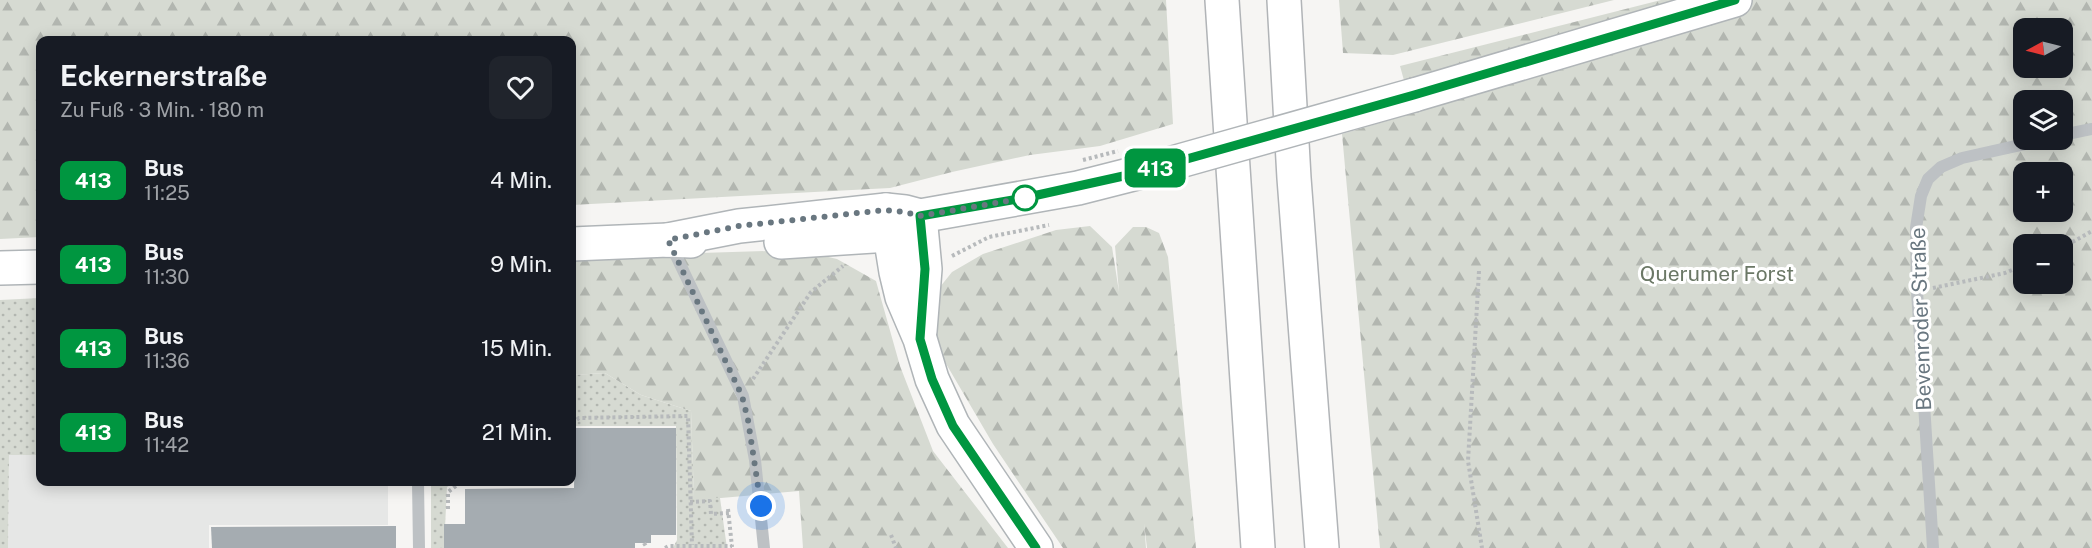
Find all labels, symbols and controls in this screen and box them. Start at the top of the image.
north arrow [2013,18,2073,78]
map controls [2013,18,2073,294]
button: heart [489,56,552,119]
text: Eckernerstraße [60,59,267,92]
button: layers [2013,90,2073,150]
text: Zu Fuß · 3 Min. · 180 m [60,98,264,122]
line badge: 413 [1120,148,1190,188]
text: Bus [144,155,184,181]
text: 413 [1137,156,1173,181]
button: + [2013,162,2073,222]
text: 4 Min. [490,167,552,193]
text: 413 [75,168,111,193]
text: 11:25 [144,181,190,205]
unlabelled marker [1012,185,1038,211]
street label: Bevenroder Straße [1905,227,1936,411]
button: − [2013,234,2073,294]
text: Bus [144,239,184,265]
text: 9 Min. [490,251,552,277]
text: 413 [75,252,111,277]
park label: Querumer Forst [1640,261,1794,286]
text: 11:30 [144,265,190,289]
text: Bus [144,323,184,349]
text: 15 Min. [481,335,552,361]
text: 413 [75,336,111,361]
text: 11:36 [144,349,190,373]
text: Bus [144,407,184,433]
text: 21 Min. [482,419,552,445]
text: 413 [75,420,111,445]
text: 11:42 [144,433,189,457]
your location [746,491,776,521]

